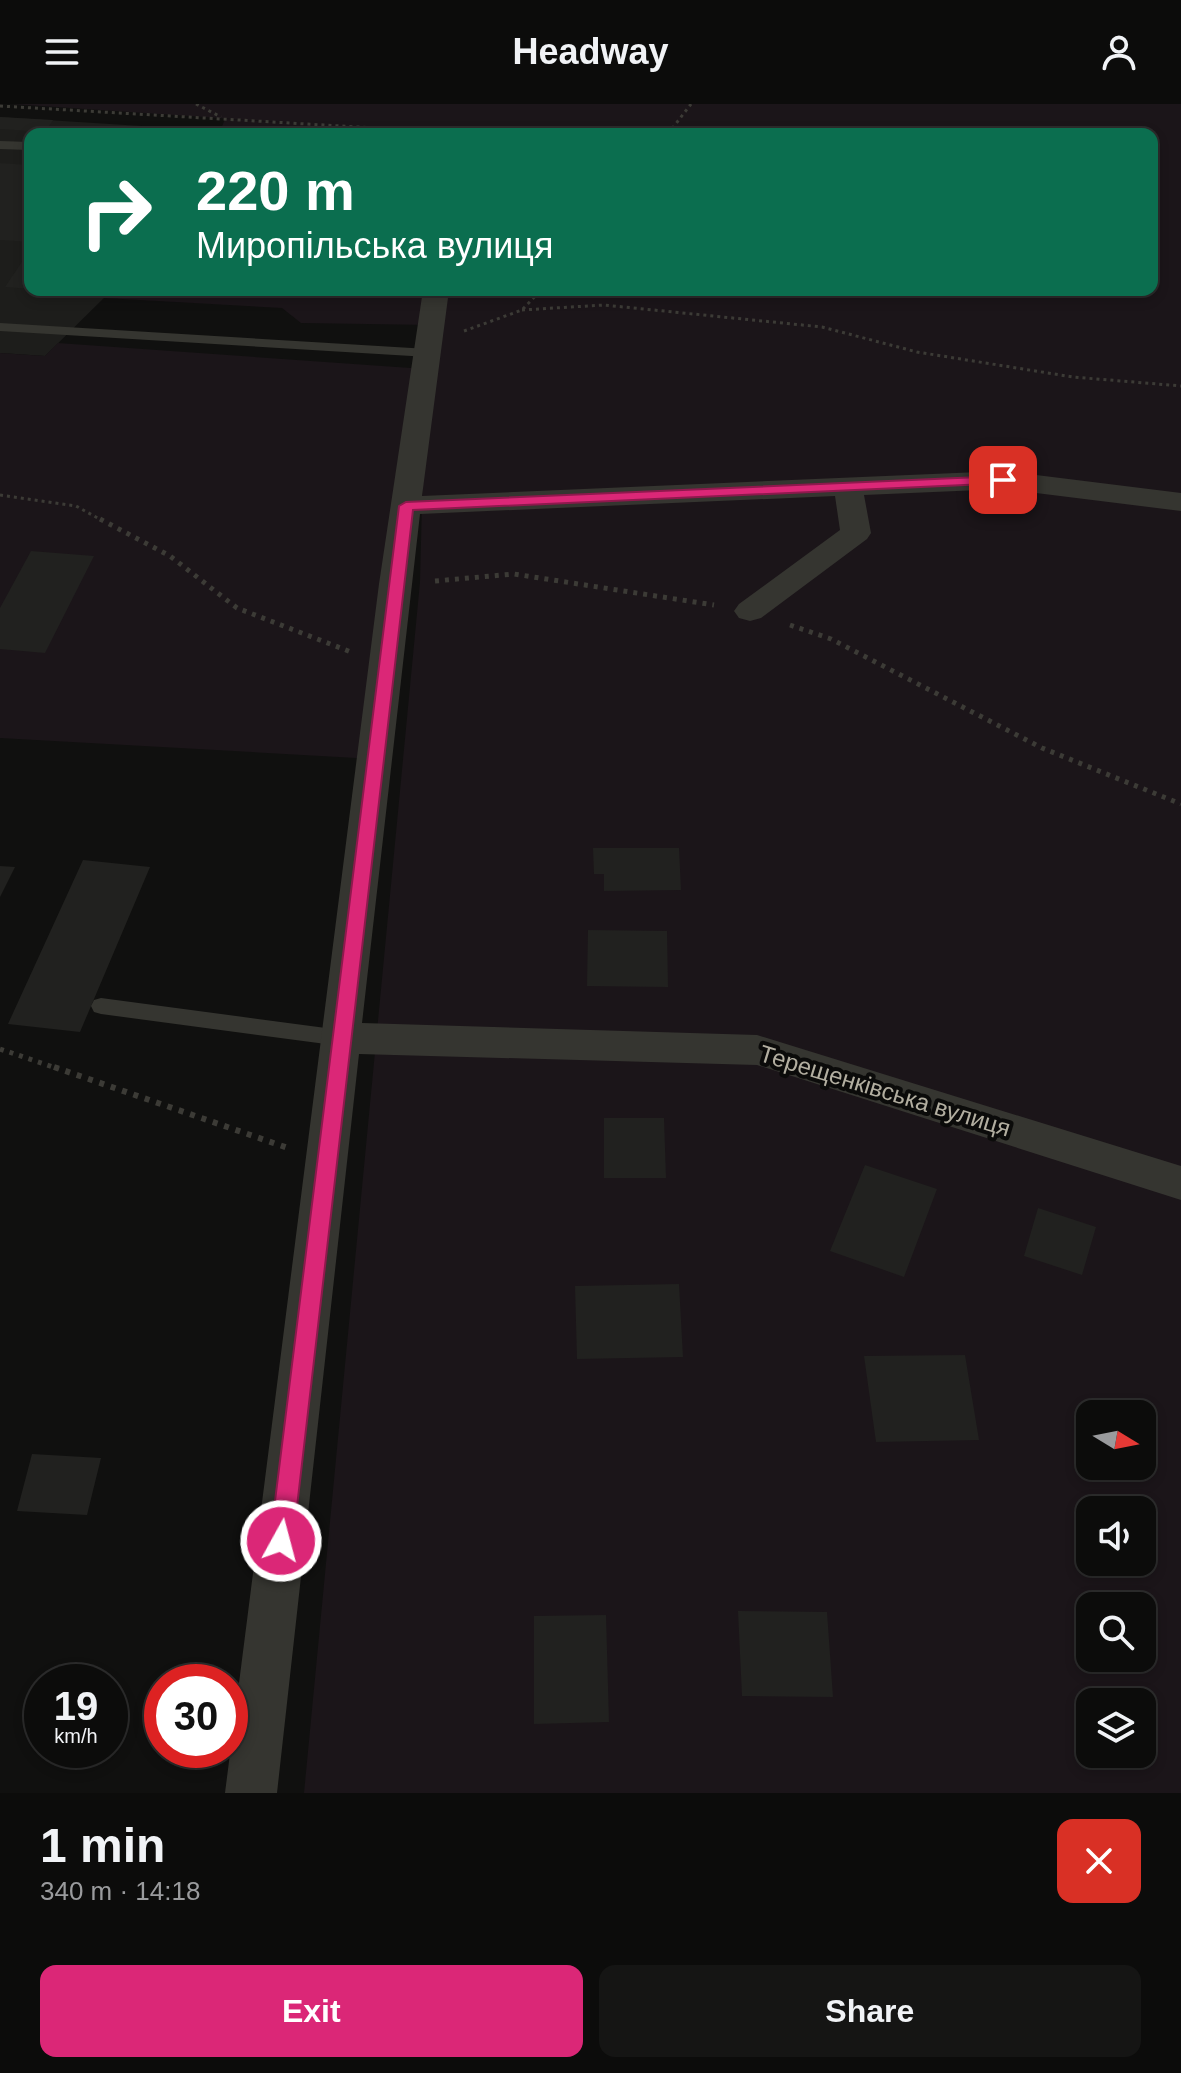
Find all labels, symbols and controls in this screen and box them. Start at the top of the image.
icon: menu [40,30,84,74]
icon: person [1097,30,1141,74]
text: Headway [512,31,669,72]
text: 220 m [196,159,355,222]
icon: right [64,160,168,264]
text: Миропільська вулиця [196,225,554,266]
pin [969,446,1037,514]
icon: arrive [981,458,1025,502]
street label: Терещенківська вулиця [756,1039,1014,1142]
north arrow [1076,1400,1156,1480]
map controls [1076,1400,1156,1768]
button: sound [1076,1496,1156,1576]
position arrow [239,1499,323,1583]
button: search [1076,1592,1156,1672]
speed limit sign: 30 [144,1664,248,1768]
text: 19 [54,1684,98,1728]
button: layers [1076,1688,1156,1768]
text: km/h [54,1725,98,1747]
text: 1 min [40,1819,165,1872]
button: close [1057,1819,1141,1903]
text: 340 m · 14:18 [40,1876,200,1906]
button: Exit [40,1965,583,2057]
button: Share [599,1965,1141,2057]

